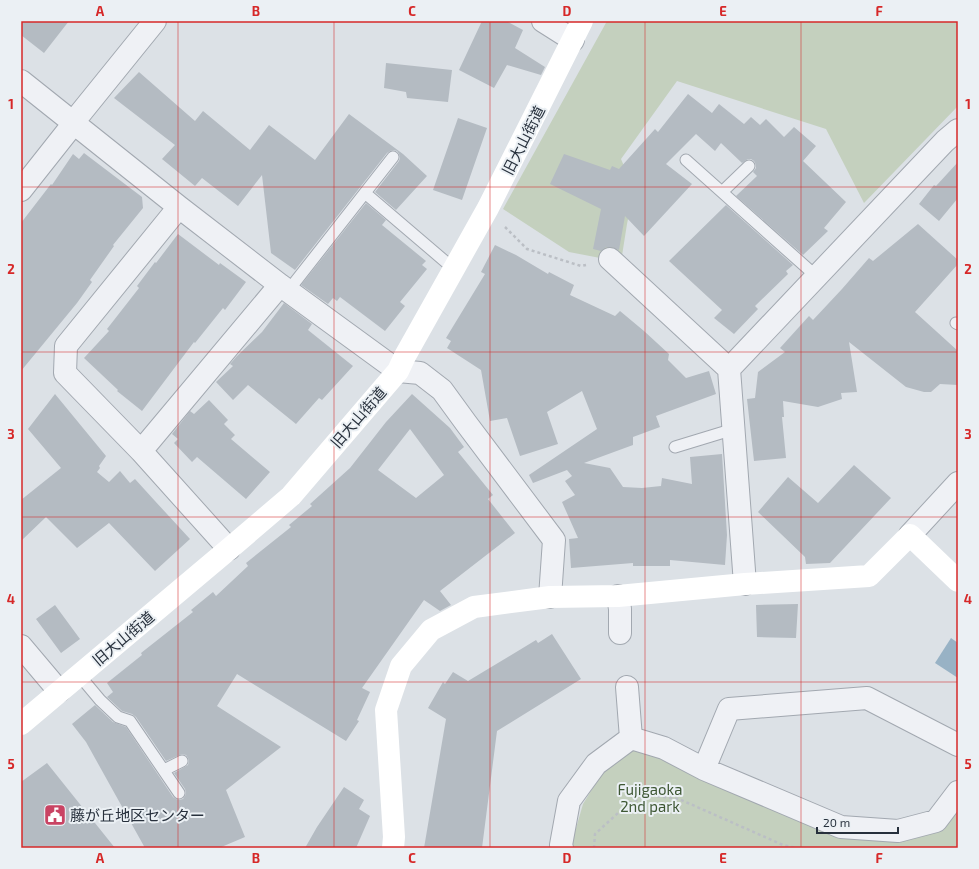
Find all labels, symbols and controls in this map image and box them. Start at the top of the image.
text: A [96,3,105,19]
text: B [252,3,260,19]
text: C [408,3,416,19]
text: D [563,3,572,19]
text: E [719,3,727,19]
text: F [875,3,883,19]
text: 1 [8,96,14,112]
text: 1 [965,96,971,112]
street label: 旧大山街道 [498,102,548,178]
text: 2 [7,261,15,277]
text: 2 [964,261,972,277]
street label: 旧大山街道 [327,383,389,451]
text: 3 [7,426,15,442]
text: 3 [964,426,972,442]
text: 4 [7,591,15,607]
text: 4 [964,591,972,607]
street label: 旧大山街道 [88,607,158,669]
text: 5 [7,756,15,772]
text: 5 [964,756,972,772]
park label: Fujigaoka 2nd park [618,780,682,815]
public building icon: 藤が丘地区センター [42,802,68,828]
place label: 藤が丘地区センター [70,806,205,824]
scale bar [817,809,898,835]
text: 20 m [823,815,850,829]
text: A [96,850,105,866]
text: B [252,850,260,866]
text: C [408,850,416,866]
text: D [563,850,572,866]
text: E [719,850,727,866]
text: F [875,850,883,866]

